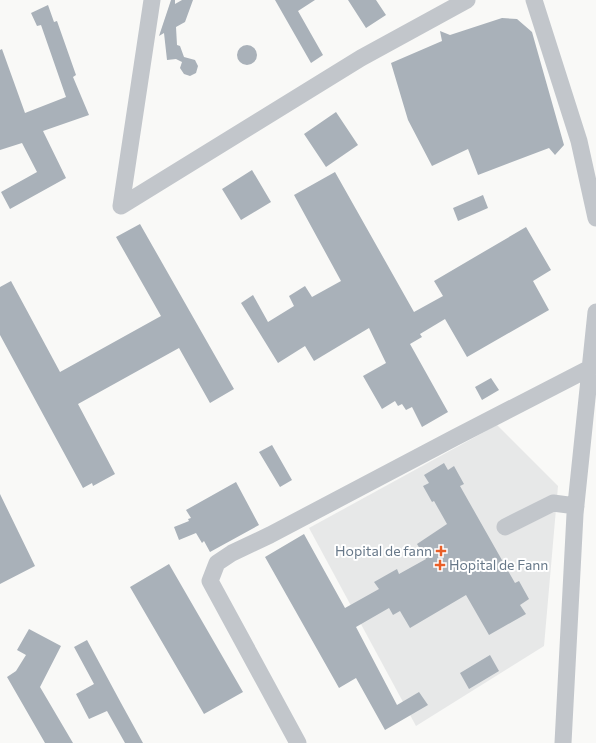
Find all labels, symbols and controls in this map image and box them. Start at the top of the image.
place label: Hopital de fann [335,542,432,559]
marker: Hopital de fann [435,545,447,557]
place label: Hopital de Fann [449,556,548,573]
marker: Hopital de Fann [434,559,446,571]

